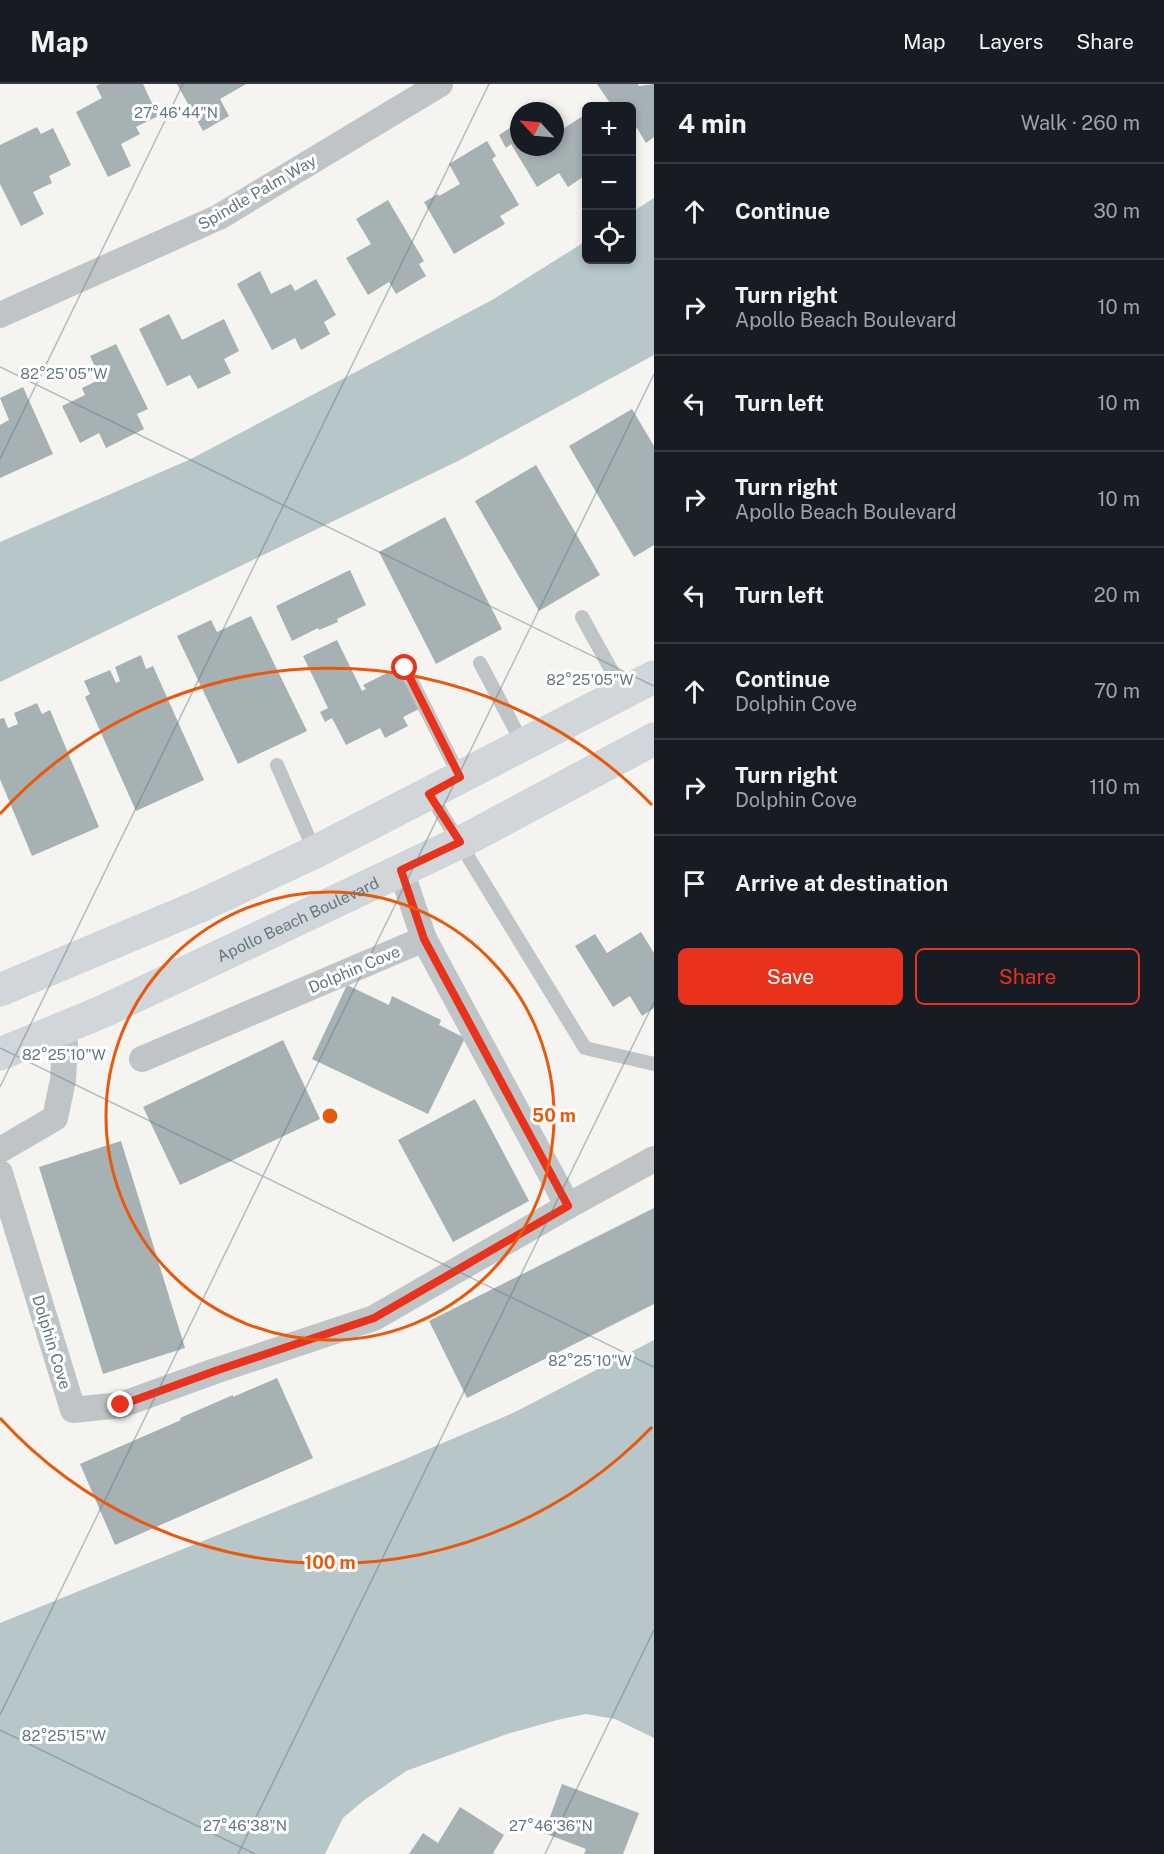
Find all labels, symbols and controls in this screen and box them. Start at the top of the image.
text: Map [30,25,89,58]
text: Map [903,29,946,54]
text: Layers [979,29,1043,54]
text: Share [1076,29,1134,54]
north arrow [510,102,564,156]
map controls [582,102,636,264]
button: + [582,102,636,156]
text: 27°46'44"N [134,104,218,121]
text: 4 min [678,108,747,139]
text: Walk · 260 m [1021,111,1140,135]
street label: Spindle Palm Way [195,151,320,234]
button: − [582,156,636,210]
icon: ahead [678,195,711,228]
text: Continue [735,198,830,224]
text: 30 m [1093,199,1140,223]
button: locate [582,210,636,264]
text: Turn right [735,282,838,308]
icon: right [678,291,711,324]
text: 10 m [1097,295,1140,319]
text: Apollo Beach Boulevard [735,308,956,332]
text: 82°25'05"W [20,365,108,382]
icon: left [678,387,711,420]
text: Turn left [735,390,824,416]
text: 10 m [1097,391,1140,415]
text: Turn right [735,474,838,500]
icon: right [678,483,711,516]
text: 10 m [1097,487,1140,511]
text: Apollo Beach Boulevard [735,500,956,524]
icon: left [678,579,711,612]
text: Turn left [735,582,824,608]
text: 20 m [1094,583,1140,607]
route start [391,654,417,680]
text: Continue [735,666,830,692]
text: 82°25'05"W [546,671,634,688]
icon: ahead [678,675,711,708]
text: 70 m [1094,679,1140,703]
text: Dolphin Cove [735,692,857,716]
text: Turn right [735,762,838,788]
icon: right [678,771,711,804]
text: 110 m [1089,775,1140,799]
text: Dolphin Cove [735,788,857,812]
icon: arrive [678,867,711,900]
text: Arrive at destination [735,870,948,896]
street label: Apollo Beach Boulevard [214,873,382,966]
street label: Dolphin Cove [306,942,403,997]
button: Save [678,948,903,1005]
button: Share [915,948,1140,1005]
text: 82°25'10"W [22,1046,106,1063]
text: 50 m [532,1105,576,1126]
centre of rings [320,1106,340,1126]
street label: Dolphin Cove [28,1293,75,1392]
text: 82°25'10"W [548,1352,632,1369]
route end [107,1391,133,1417]
text: 100 m [304,1552,356,1573]
text: 82°25'15"W [22,1727,106,1744]
text: 27°46'38"N [203,1817,287,1834]
text: 27°46'36"N [509,1817,593,1834]

